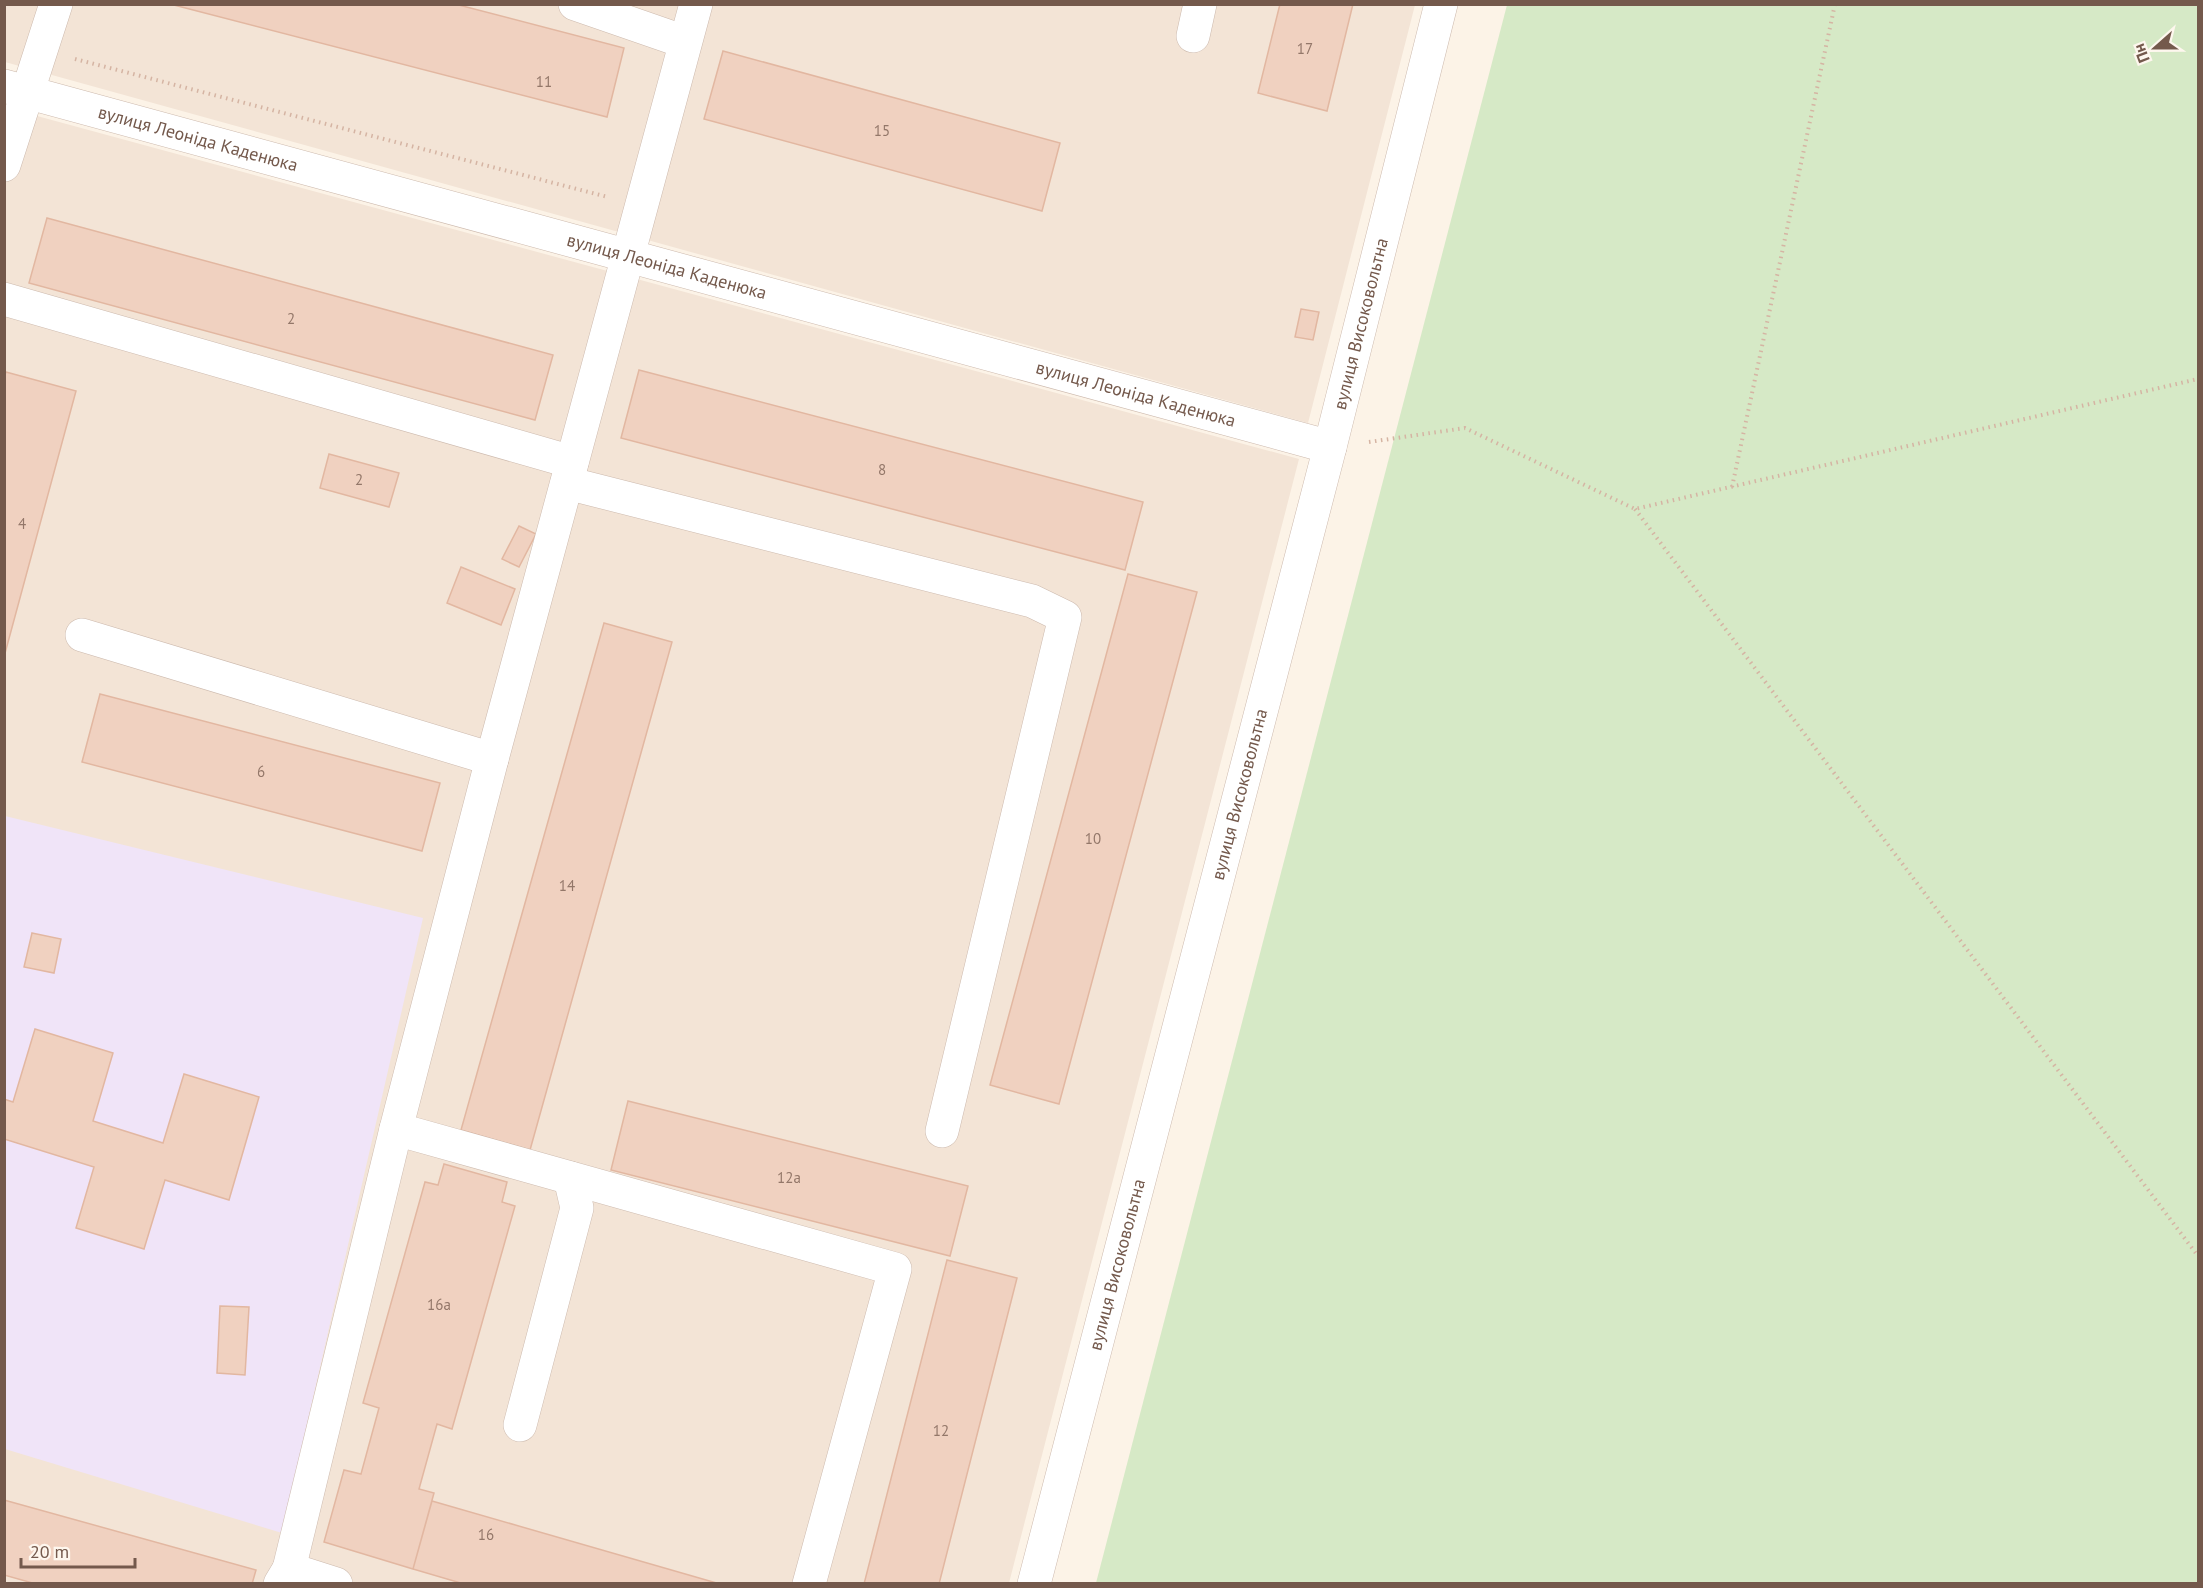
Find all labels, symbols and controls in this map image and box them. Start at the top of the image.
north arrow [2125,18,2185,78]
house number: 17 [1297,39,1313,58]
text: Пн [2128,41,2154,66]
house number: 11 [536,72,552,91]
street label: вулиця Леоніда Каденюка [96,100,301,176]
house number: 15 [874,121,890,140]
street label: вулиця Леоніда Каденюка [565,228,769,304]
street label: вулиця Високовольтна [1328,235,1393,412]
house number: 2 [287,309,295,328]
street label: вулиця Леоніда Каденюка [1034,355,1238,432]
house number: 8 [878,460,886,479]
house number: 2 [355,470,363,489]
house number: 4 [18,514,26,533]
street label: вулиця Високовольтна [1206,706,1272,882]
house number: 6 [257,762,265,781]
house number: 10 [1085,829,1101,848]
house number: 14 [559,876,575,895]
house number: 12а [777,1168,801,1187]
street label: вулиця Високовольтна [1083,1176,1150,1353]
house number: 16а [427,1295,451,1314]
house number: 12 [933,1421,949,1440]
house number: 16 [478,1525,494,1544]
scale bar [21,1531,135,1569]
text: 20 m [30,1540,69,1563]

